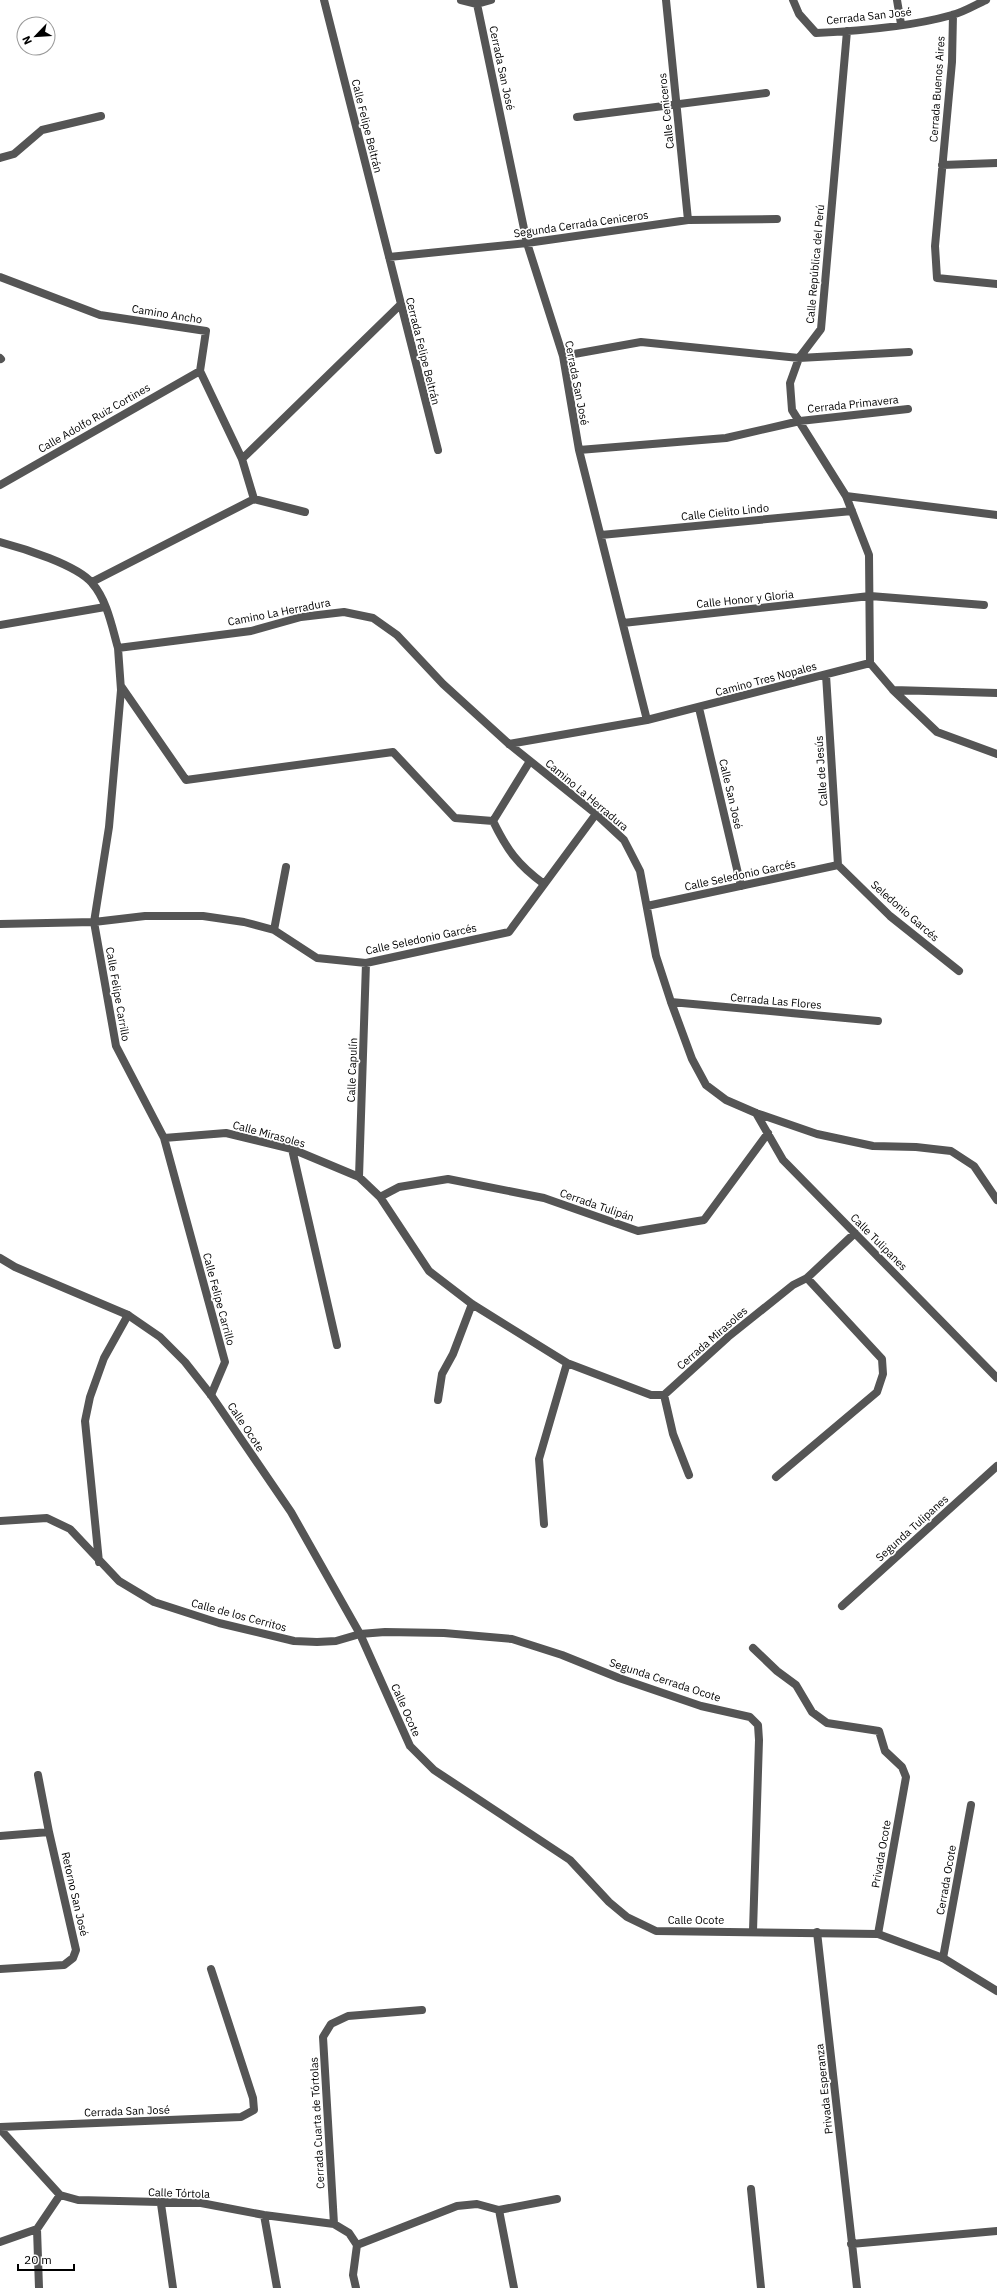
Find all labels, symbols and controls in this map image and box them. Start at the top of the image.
street label: Cerrada San José [826,5,912,27]
north arrow [16,16,56,56]
street label: Cerrada San José [486,25,518,111]
text: N [19,34,35,47]
street label: Cerrada Buenos Aires [926,35,948,143]
street label: Calle Ceniceros [655,72,677,150]
street label: Calle Felipe Beltrán [349,78,385,174]
street label: Calle República del Perú [803,204,827,324]
street label: Segunda Cerrada Ceniceros [513,208,649,240]
street label: Cerrada Felipe Beltrán [403,296,443,406]
street label: Camino Ancho [131,302,203,326]
street label: Cerrada San José [562,340,592,426]
street label: Calle Adolfo Ruiz Cortines [35,380,153,456]
street label: Cerrada Primavera [807,392,899,416]
street label: Calle Cielito Lindo [680,500,770,524]
street label: Calle Honor y Gloria [696,587,794,611]
street label: Camino La Herradura [226,595,332,629]
street label: Camino Tres Nopales [714,659,818,699]
street label: Calle de Jesús [812,735,830,807]
street label: Camino La Herradura [543,756,632,834]
street label: Calle San José [716,758,746,830]
street label: Calle Seledonio Garcés [683,856,797,894]
street label: Seledonio Garcés [868,877,942,945]
street label: Calle Seledonio Garcés [364,920,478,958]
street label: Calle Felipe Carrillo [103,946,133,1042]
street label: Cerrada Las Flores [730,990,822,1012]
street label: Calle Capulín [344,1037,360,1103]
street label: Calle Mirasoles [231,1118,307,1150]
street label: Cerrada Tulipán [558,1186,636,1224]
street label: Calle Tulipanes [848,1211,910,1273]
street label: Calle Felipe Carrillo [200,1251,238,1347]
street label: Cerrada Mirasoles [674,1303,750,1373]
street label: Calle Ocote [224,1400,268,1454]
street label: Segunda Tulipanes [873,1492,951,1564]
street label: Calle de los Cerritos [190,1596,288,1634]
street label: Segunda Cerrada Ocote [607,1655,723,1705]
street label: Calle Ocote [388,1681,424,1739]
street label: Privada Ocote [868,1819,894,1889]
street label: Cerrada Ocote [933,1844,959,1916]
street label: Retorno San José [58,1850,92,1938]
street label: Calle Ocote [668,1913,724,1927]
street label: Privada Esperanza [812,2043,836,2135]
street label: Cerrada Cuarta de Tórtolas [307,2057,327,2189]
street label: Cerrada San José [84,2103,170,2119]
street label: Calle Tórtola [148,2185,210,2201]
scale bar [18,2246,74,2272]
text: 20 m [24,2252,52,2267]

